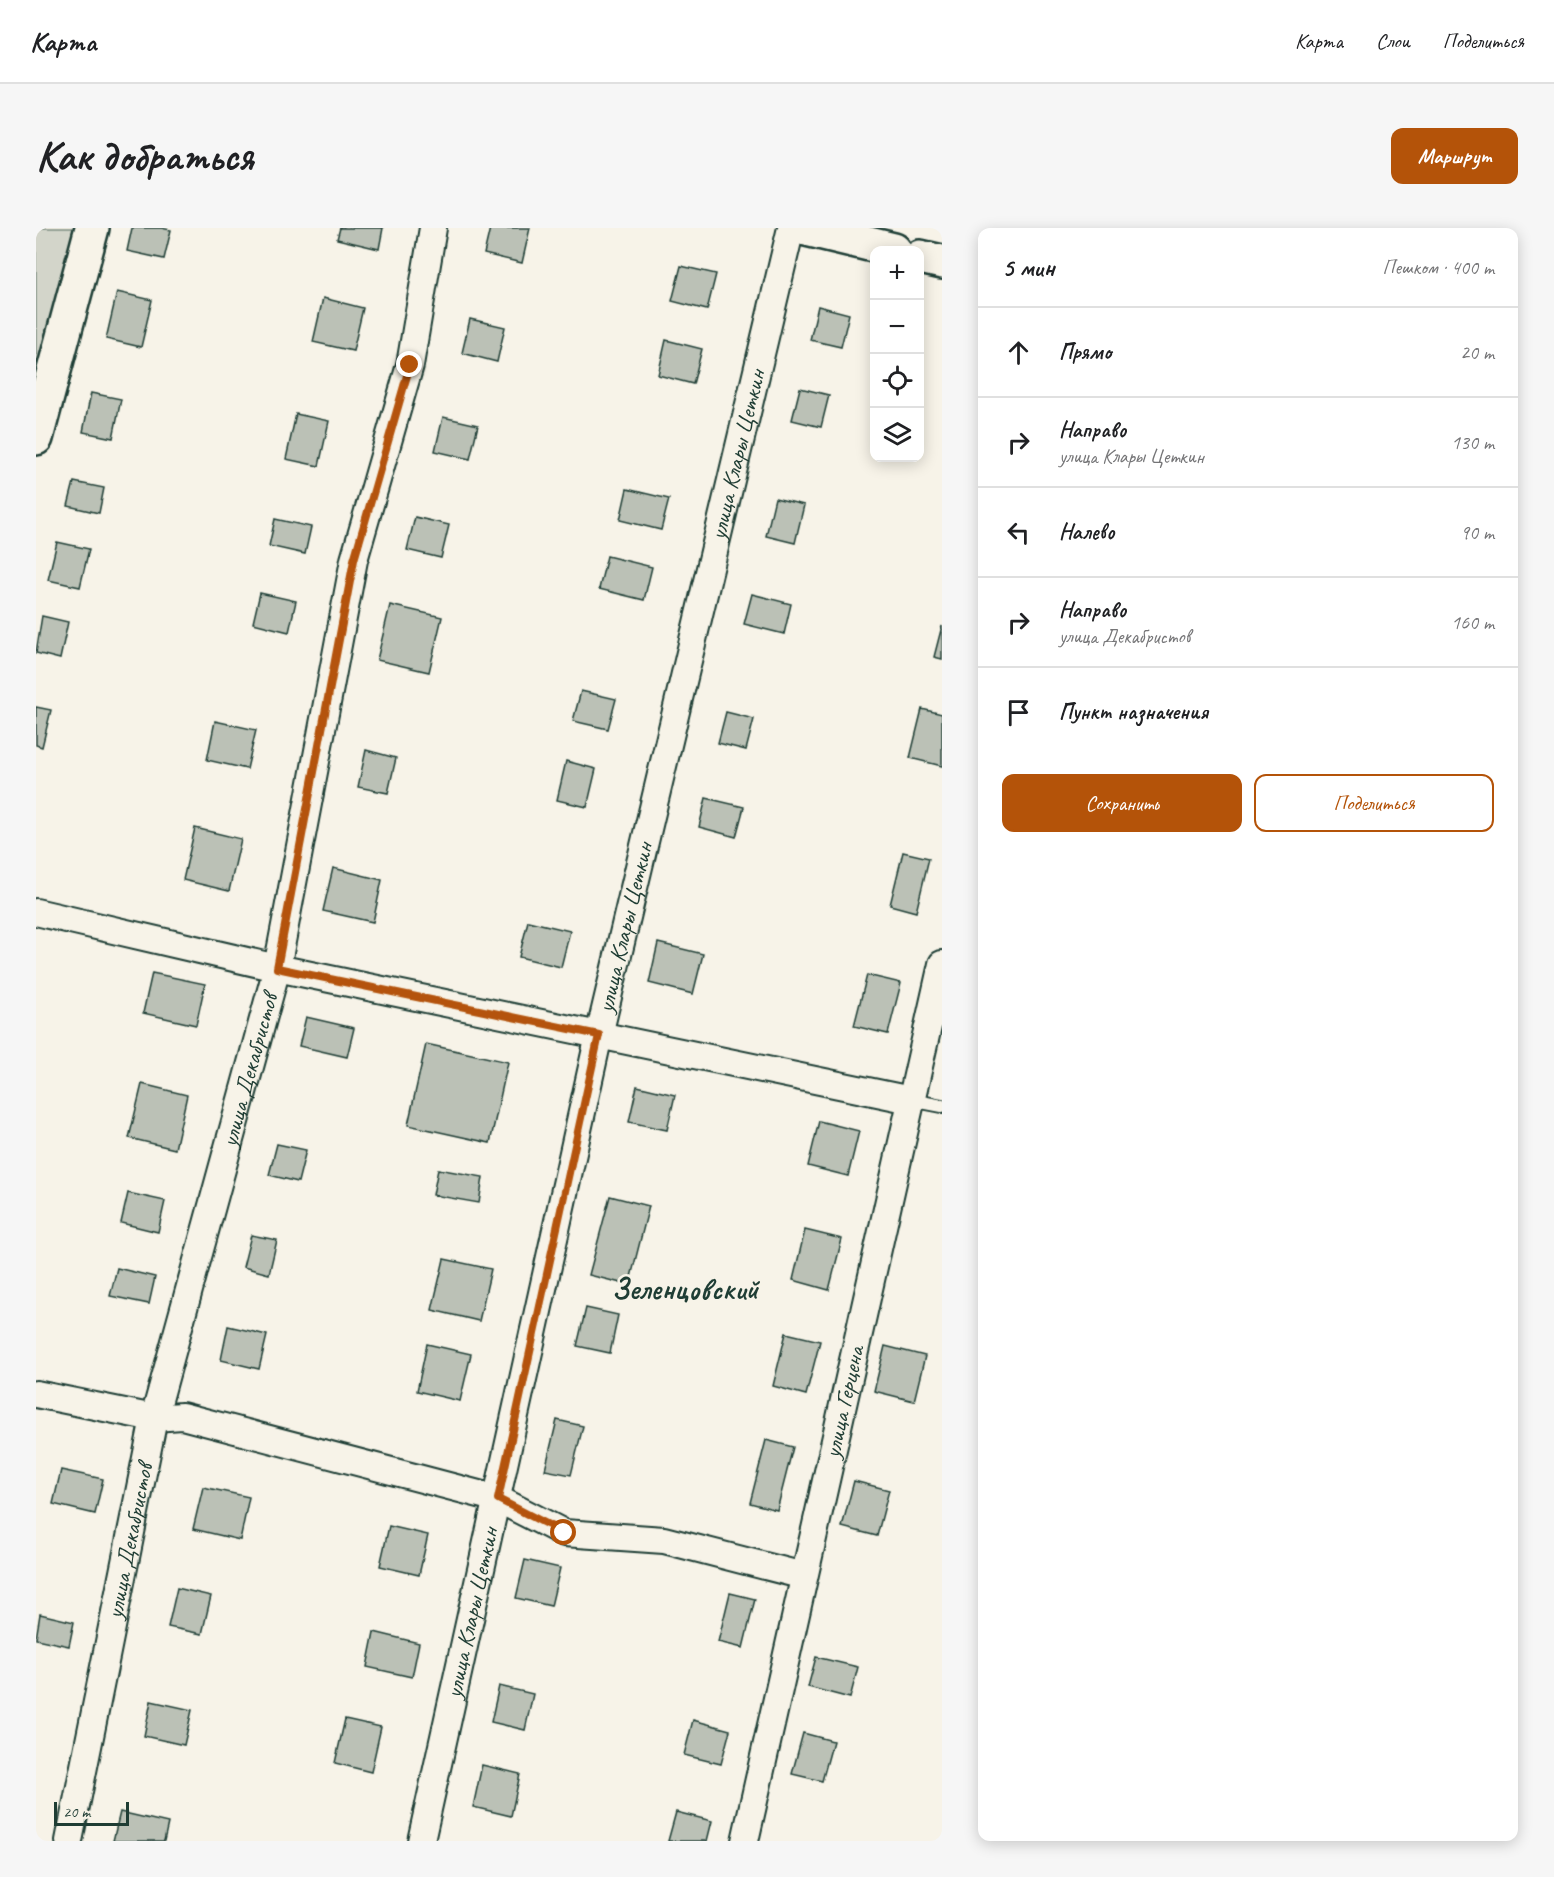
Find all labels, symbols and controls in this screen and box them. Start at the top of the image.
text: Карта [30,24,97,59]
text: Карта [1295,28,1343,54]
text: Слои [1376,28,1410,54]
text: Поделиться [1443,28,1524,54]
button: Маршрут [1391,128,1518,184]
text: Как добраться [36,130,253,183]
map controls [870,246,924,462]
button: + [870,246,924,300]
text: 5 мин [1002,251,1054,284]
text: Пешком · 400 m [1382,255,1494,280]
button: − [870,300,924,354]
icon: ahead [1002,336,1035,369]
text: Прямо [1059,338,1111,366]
text: 20 m [1460,340,1494,365]
route end [396,351,422,377]
button: locate [870,354,924,408]
street label: улица Клары Цеткин [702,365,772,545]
button: layers [870,408,924,462]
text: Направо [1059,416,1126,444]
icon: right [1002,426,1035,459]
text: 130 m [1451,430,1494,455]
text: улица Клары Цеткин [1059,444,1204,469]
icon: left [1002,516,1035,549]
text: Налево [1059,518,1115,546]
text: 90 m [1460,520,1494,545]
text: Направо [1059,596,1126,624]
icon: right [1002,606,1035,639]
text: 160 m [1451,610,1494,635]
text: улица Декабристов [1059,624,1190,649]
icon: arrive [1002,696,1035,729]
text: Пункт назначения [1059,698,1208,726]
button: Сохранить [1002,774,1242,832]
button: Поделиться [1254,774,1494,832]
street label: улица Клары Цеткин [589,837,660,1017]
street label: улица Декабристов [213,986,285,1152]
district label: Зеленцовский [612,1270,761,1308]
street label: улица Герцена [816,1341,871,1463]
street label: улица Декабристов [99,1457,160,1623]
route start [550,1519,576,1545]
street label: улица Клары Цеткин [438,1522,505,1703]
scale bar [54,1799,129,1826]
text: 20 m [63,1802,90,1822]

